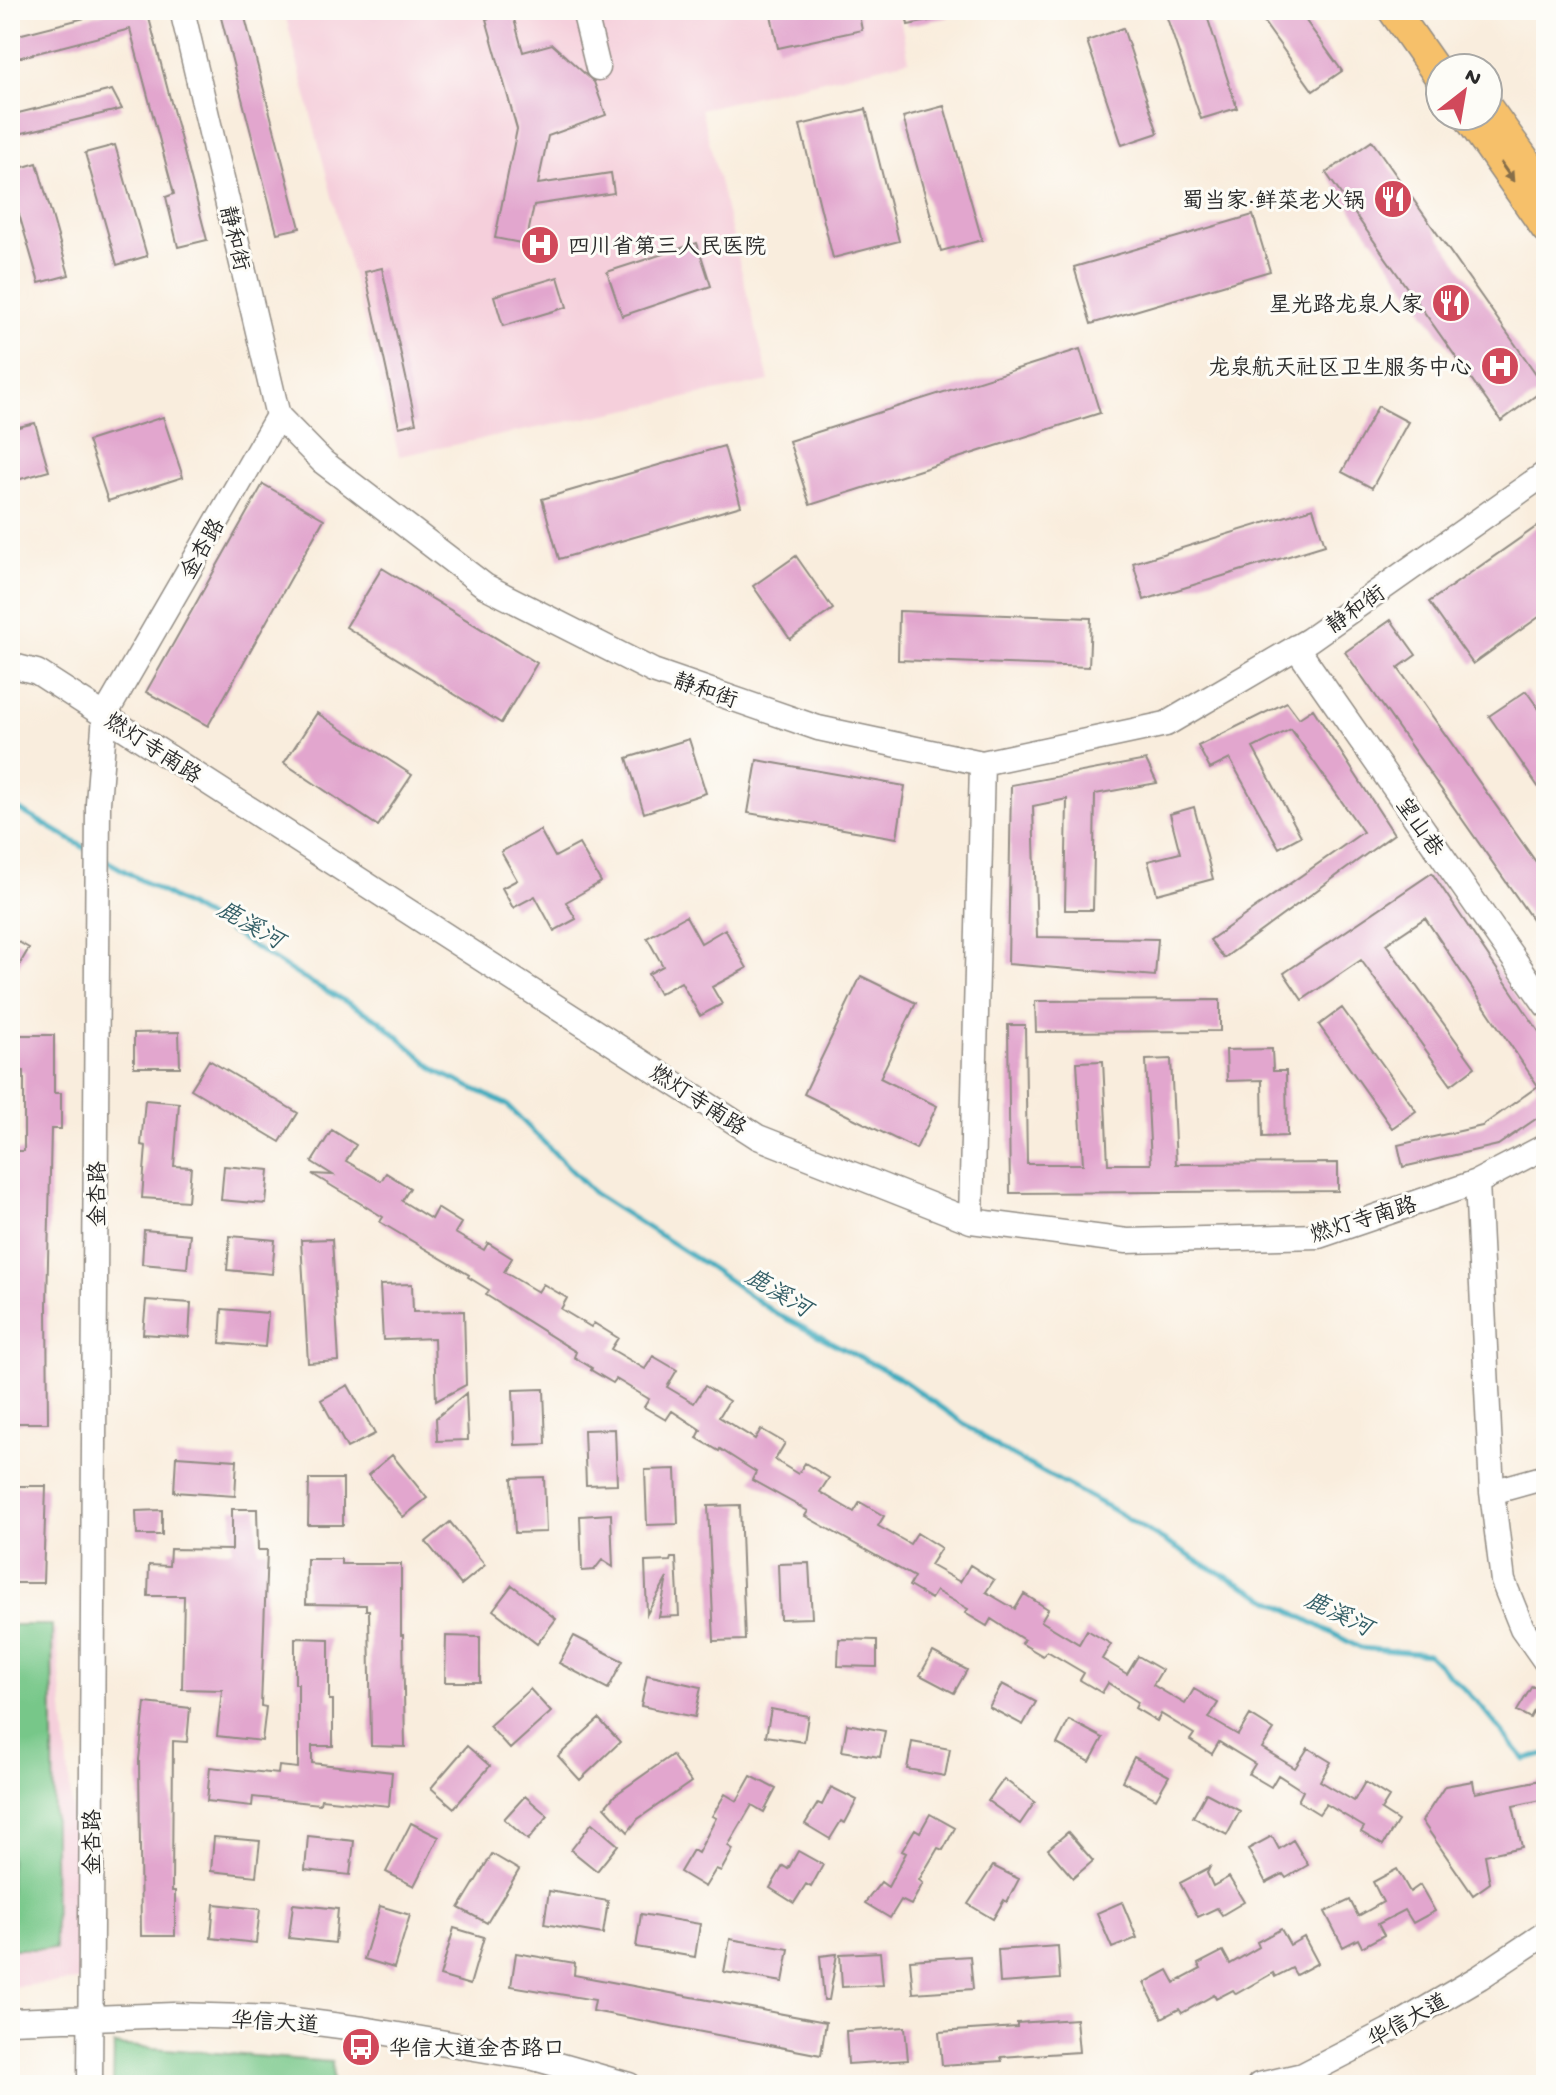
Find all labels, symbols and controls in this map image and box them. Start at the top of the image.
north arrow [1424,52,1504,132]
text: N [1459,63,1485,93]
one-way arrow [1499,161,1514,182]
restaurant icon: 蜀当家·鲜菜老火锅 [1372,178,1414,220]
place label: 蜀当家·鲜菜老火锅 [1182,188,1365,216]
street label: 静和街 [212,203,254,274]
hospital icon: 四川省第三人民医院 [519,224,561,266]
place label: 四川省第三人民医院 [568,234,766,262]
restaurant icon: 星光路龙泉人家 [1430,282,1472,324]
place label: 星光路龙泉人家 [1269,292,1423,320]
hospital icon: 龙泉航天社区卫生服务中心 [1479,345,1521,387]
place label: 龙泉航天社区卫生服务中心 [1208,355,1472,383]
street label: 金杏路 [175,514,232,585]
street label: 静和街 [1322,580,1392,641]
street label: 静和街 [669,668,741,716]
street label: 燃灯寺南路 [99,708,206,791]
street label: 望山巷 [1388,793,1448,863]
water label: 鹿溪河 [211,896,292,960]
street label: 燃灯寺南路 [644,1060,751,1143]
street label: 金杏路 [85,1161,113,1227]
street label: 燃灯寺南路 [1307,1191,1421,1250]
water label: 鹿溪河 [739,1263,819,1328]
water label: 鹿溪河 [1299,1586,1380,1647]
street label: 金杏路 [80,1809,108,1875]
street label: 华信大道 [1364,1989,1454,2055]
street label: 华信大道 [230,2008,320,2041]
bus stop icon: 华信大道金杏路口 [340,2026,382,2068]
place label: 华信大道金杏路口 [389,2036,565,2064]

